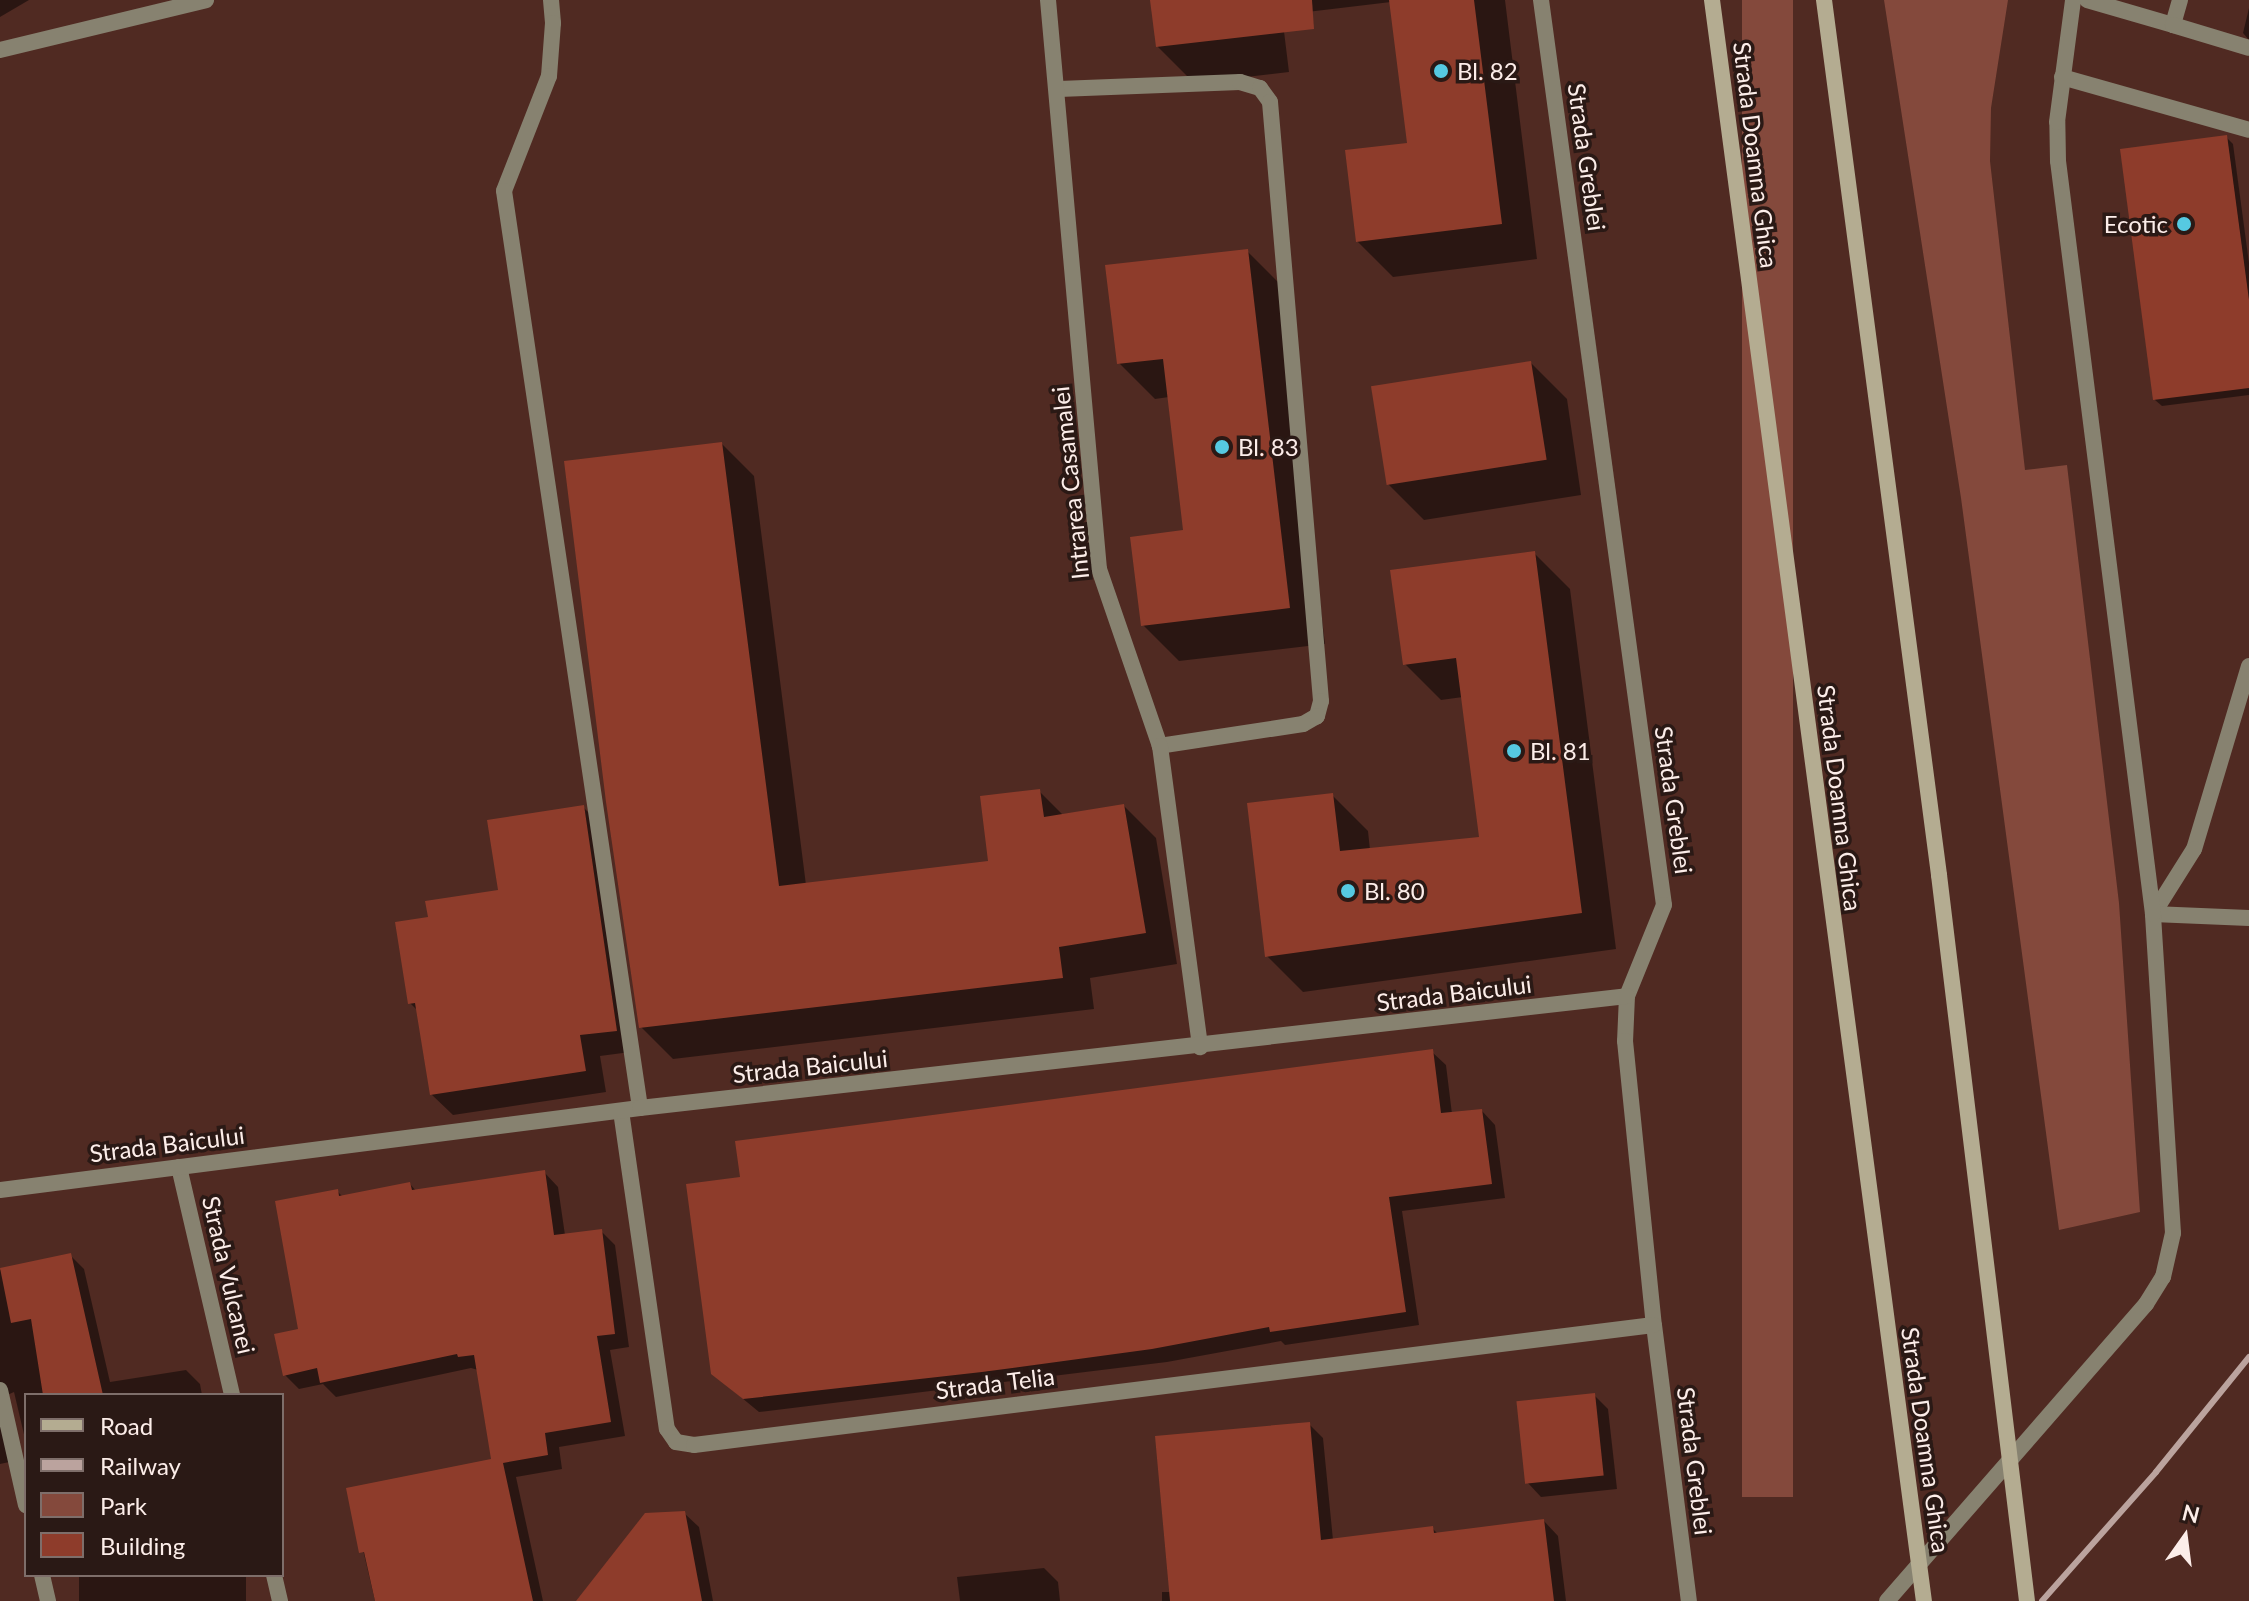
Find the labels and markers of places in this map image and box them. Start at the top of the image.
place label: Bl. 82 [1457,57,1518,85]
marker: Bl. 82 [1432,62,1450,80]
place label: Ecotic [2104,210,2168,238]
marker: Ecotic [2175,215,2193,233]
place label: Bl. 83 [1238,433,1299,461]
marker: Bl. 83 [1213,438,1231,456]
place label: Bl. 81 [1530,737,1591,765]
marker: Bl. 81 [1505,742,1523,760]
place label: Bl. 80 [1364,877,1425,905]
marker: Bl. 80 [1339,882,1357,900]

